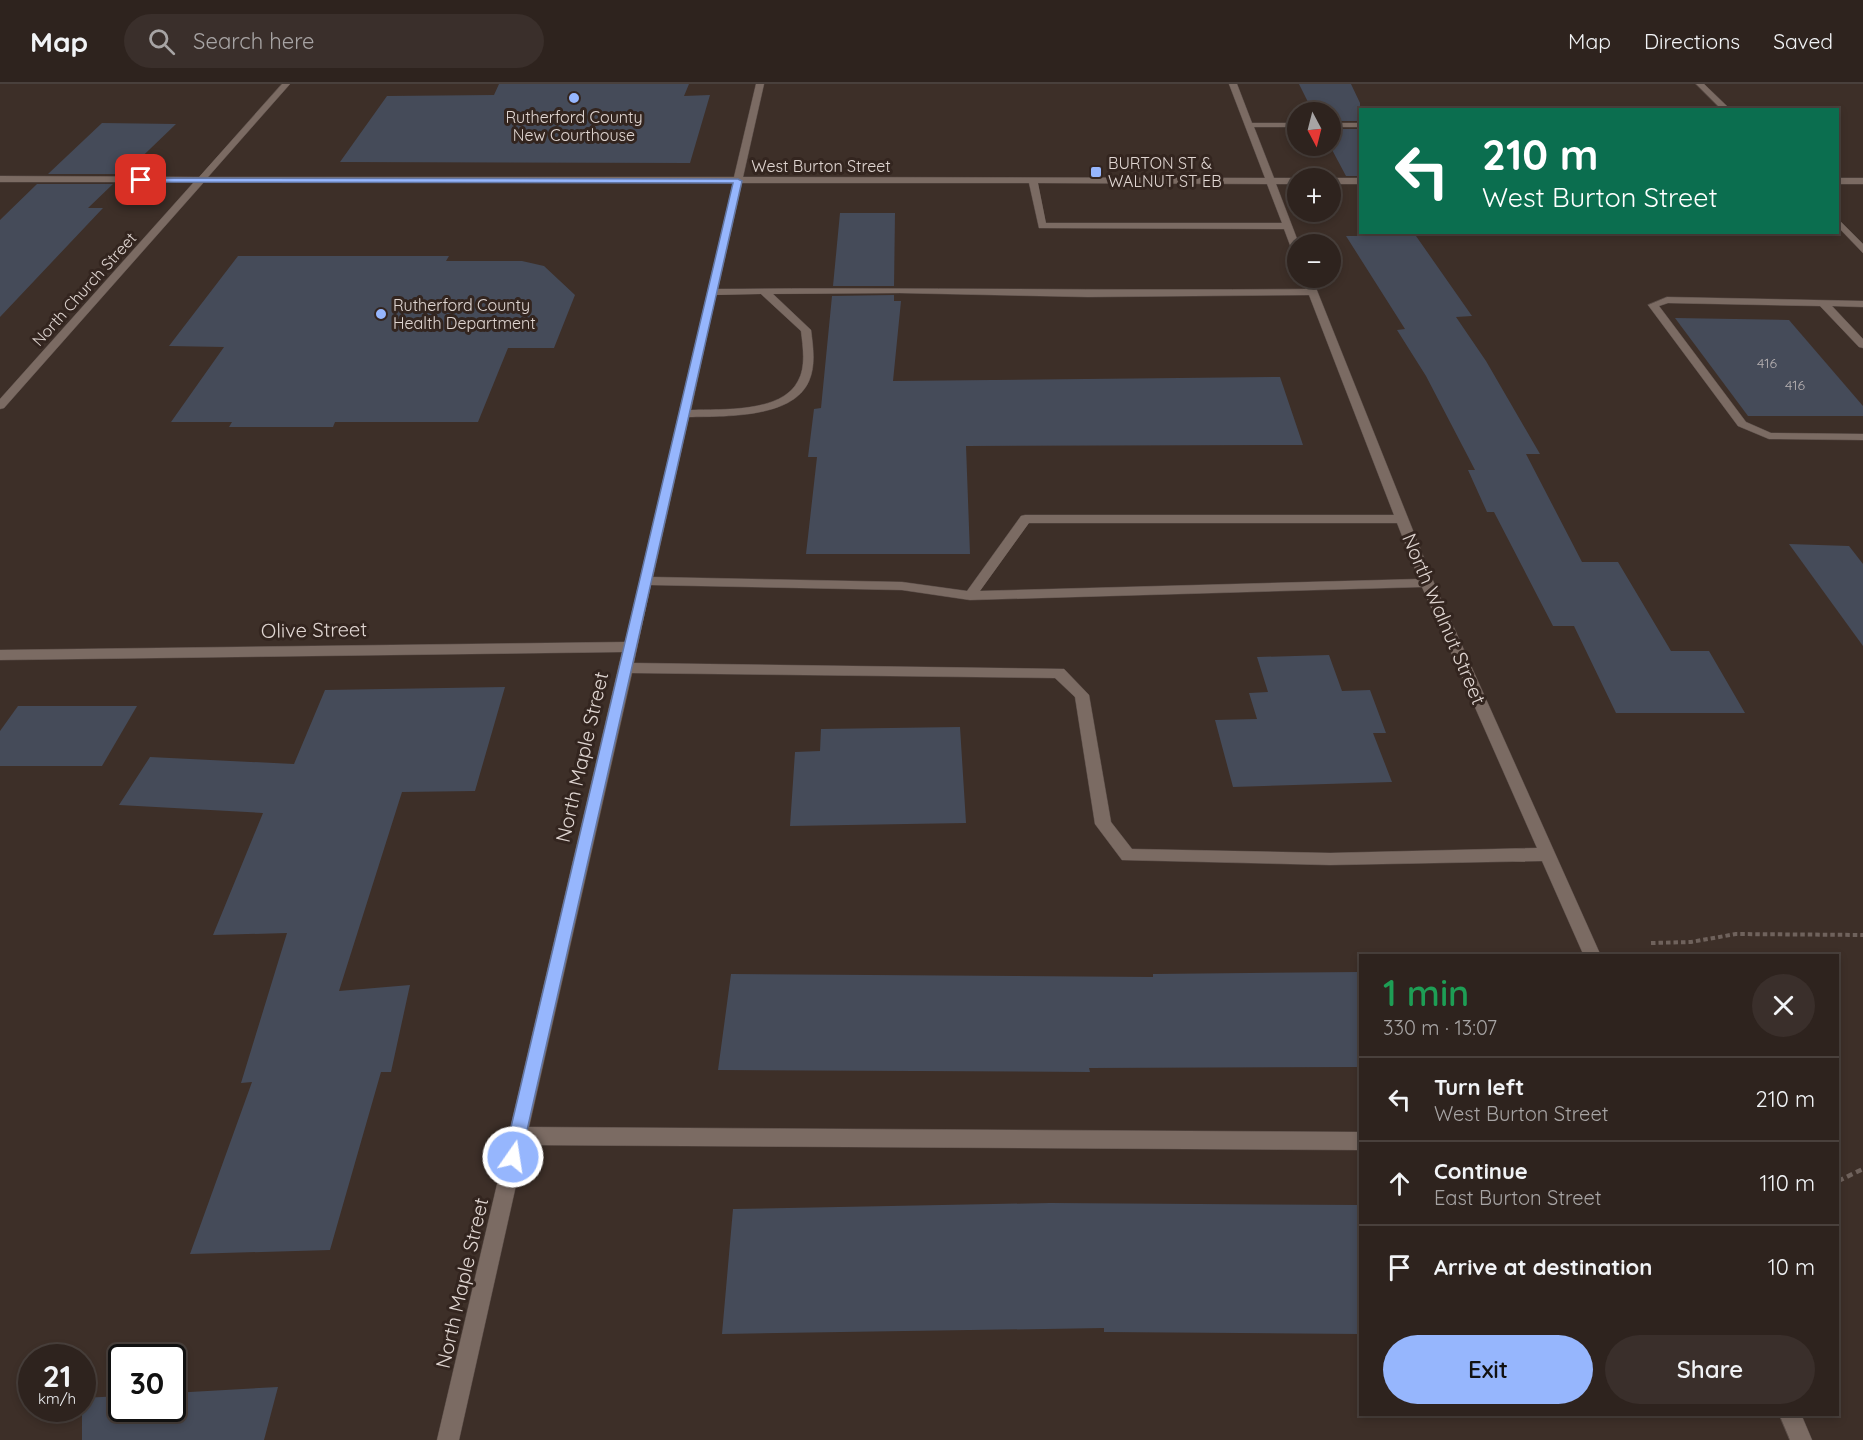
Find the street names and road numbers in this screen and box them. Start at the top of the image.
street label: West Burton Street [751,156,891,176]
street label: North Church Street [28,228,140,350]
street label: North Walnut Street [1397,529,1492,708]
street label: Olive Street [261,616,367,643]
street label: North Maple Street [550,669,613,845]
street label: North Maple Street [430,1195,493,1371]

